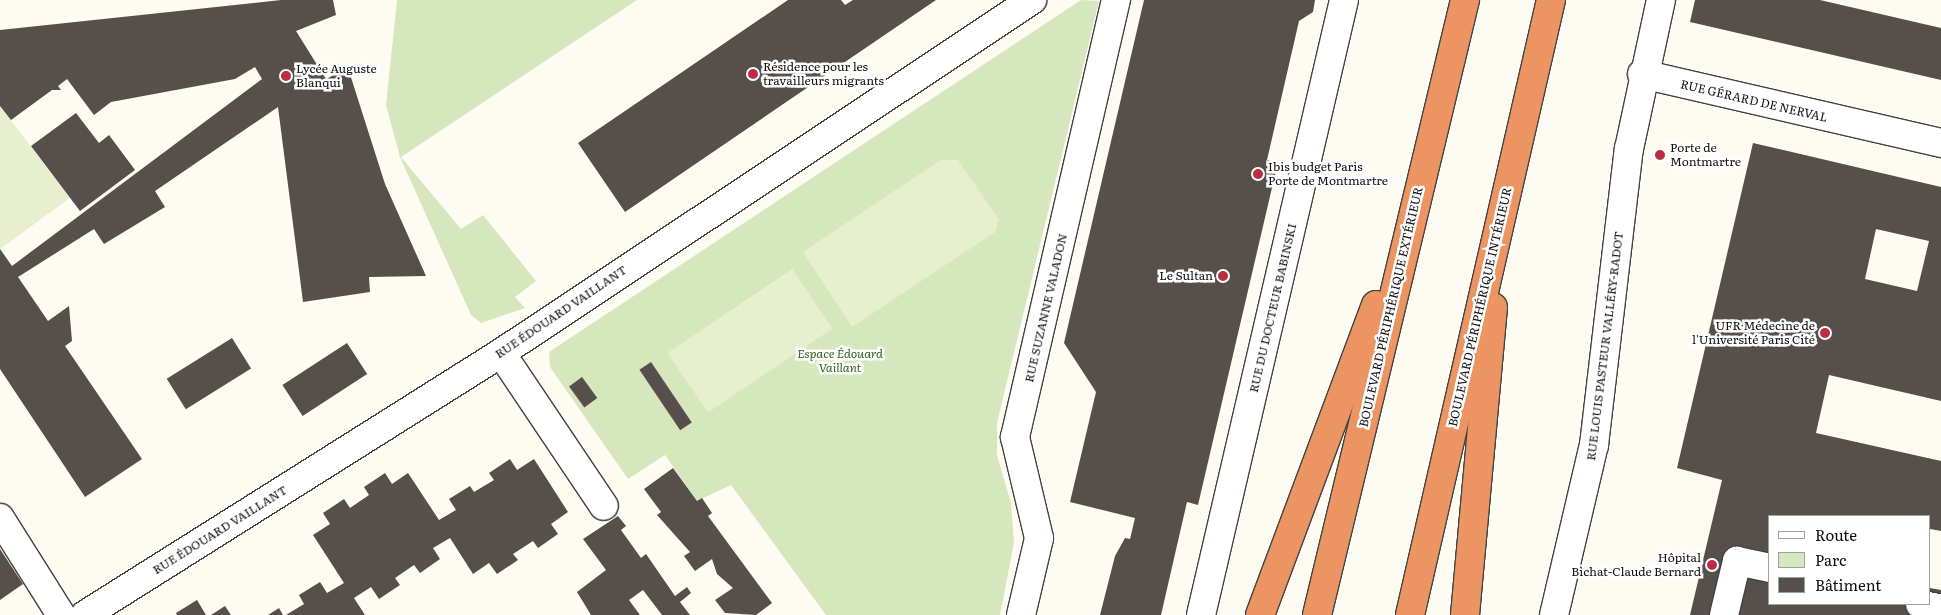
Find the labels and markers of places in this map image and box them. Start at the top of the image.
place label: Résidence pour les travailleurs migrants [763,60,884,88]
place label: Lycée Auguste Blanqui [296,62,377,90]
marker: Résidence pour les travailleurs migrants [747,68,759,80]
marker: Lycée Auguste Blanqui [280,70,292,82]
place label: Porte de Montmartre [1670,141,1741,169]
marker: Porte de Montmartre [1654,149,1666,161]
place label: Ibis budget Paris Porte de Montmartre [1268,160,1388,188]
marker: Ibis budget Paris Porte de Montmartre [1252,168,1264,180]
place label: Le Sultan [1159,269,1213,283]
marker: Le Sultan [1217,270,1229,282]
place label: UFR Médecine de l'Université Paris Cité [1692,319,1815,347]
marker: UFR Médecine de l'Université Paris Cité [1819,327,1831,339]
place label: Hôpital Bichat-Claude Bernard [1571,551,1701,579]
marker: Hôpital Bichat-Claude Bernard [1705,558,1719,572]

